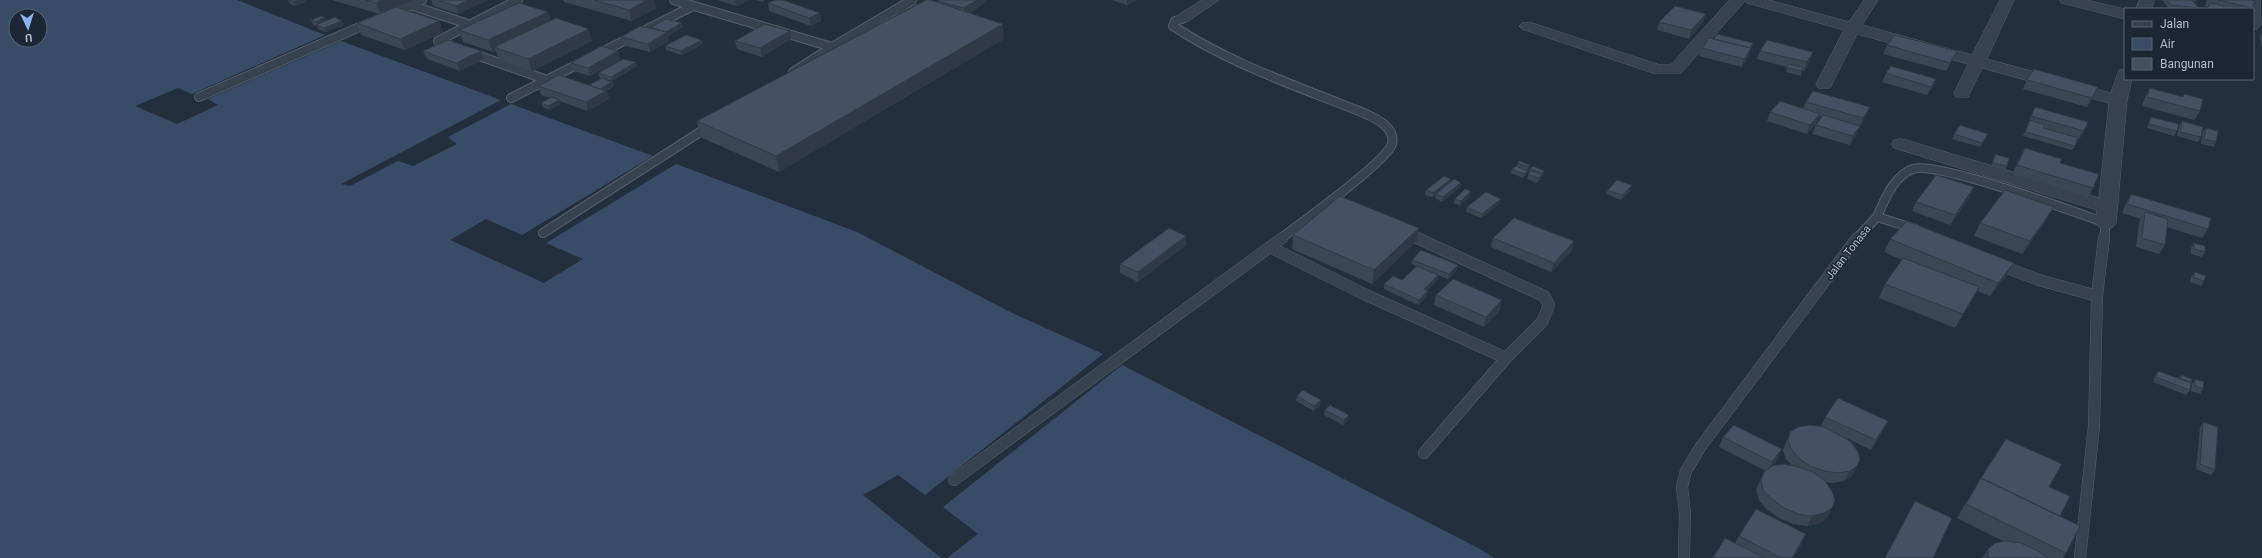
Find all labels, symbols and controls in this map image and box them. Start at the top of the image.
north arrow [8,8,48,48]
legend [2124,8,2254,80]
text: Jalan [2160,17,2189,31]
text: U [25,31,33,44]
text: Air [2160,37,2175,51]
text: Bangunan [2160,57,2214,71]
street label: Jalan Tonasa [1823,223,1874,282]

